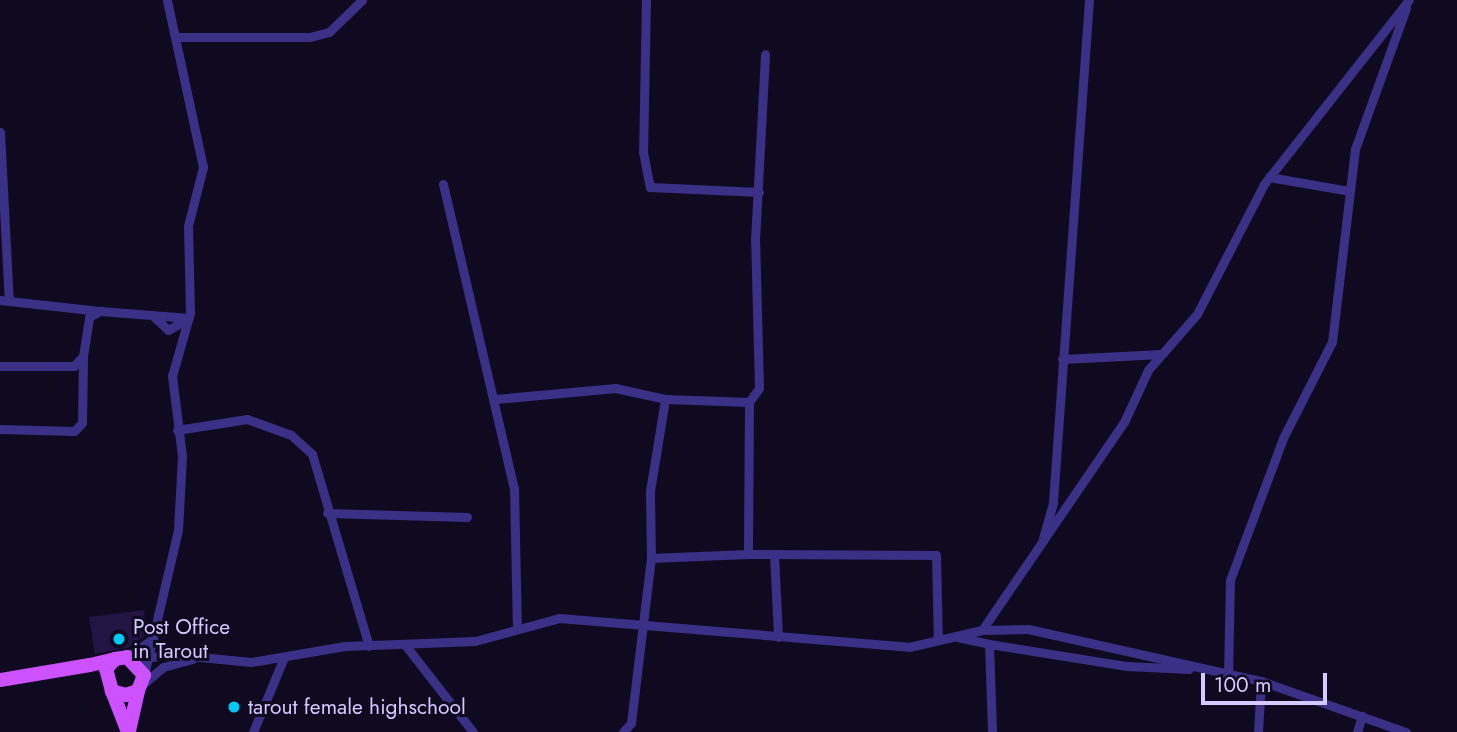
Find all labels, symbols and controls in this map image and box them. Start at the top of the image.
place label: Post Office in Tarout [133,614,230,664]
marker: Post Office in Tarout [111,631,127,647]
scale bar [1205,658,1331,702]
text: 100 m [1214,670,1271,700]
place label: tarout female highschool [248,694,466,720]
marker: tarout female highschool [226,699,242,715]

